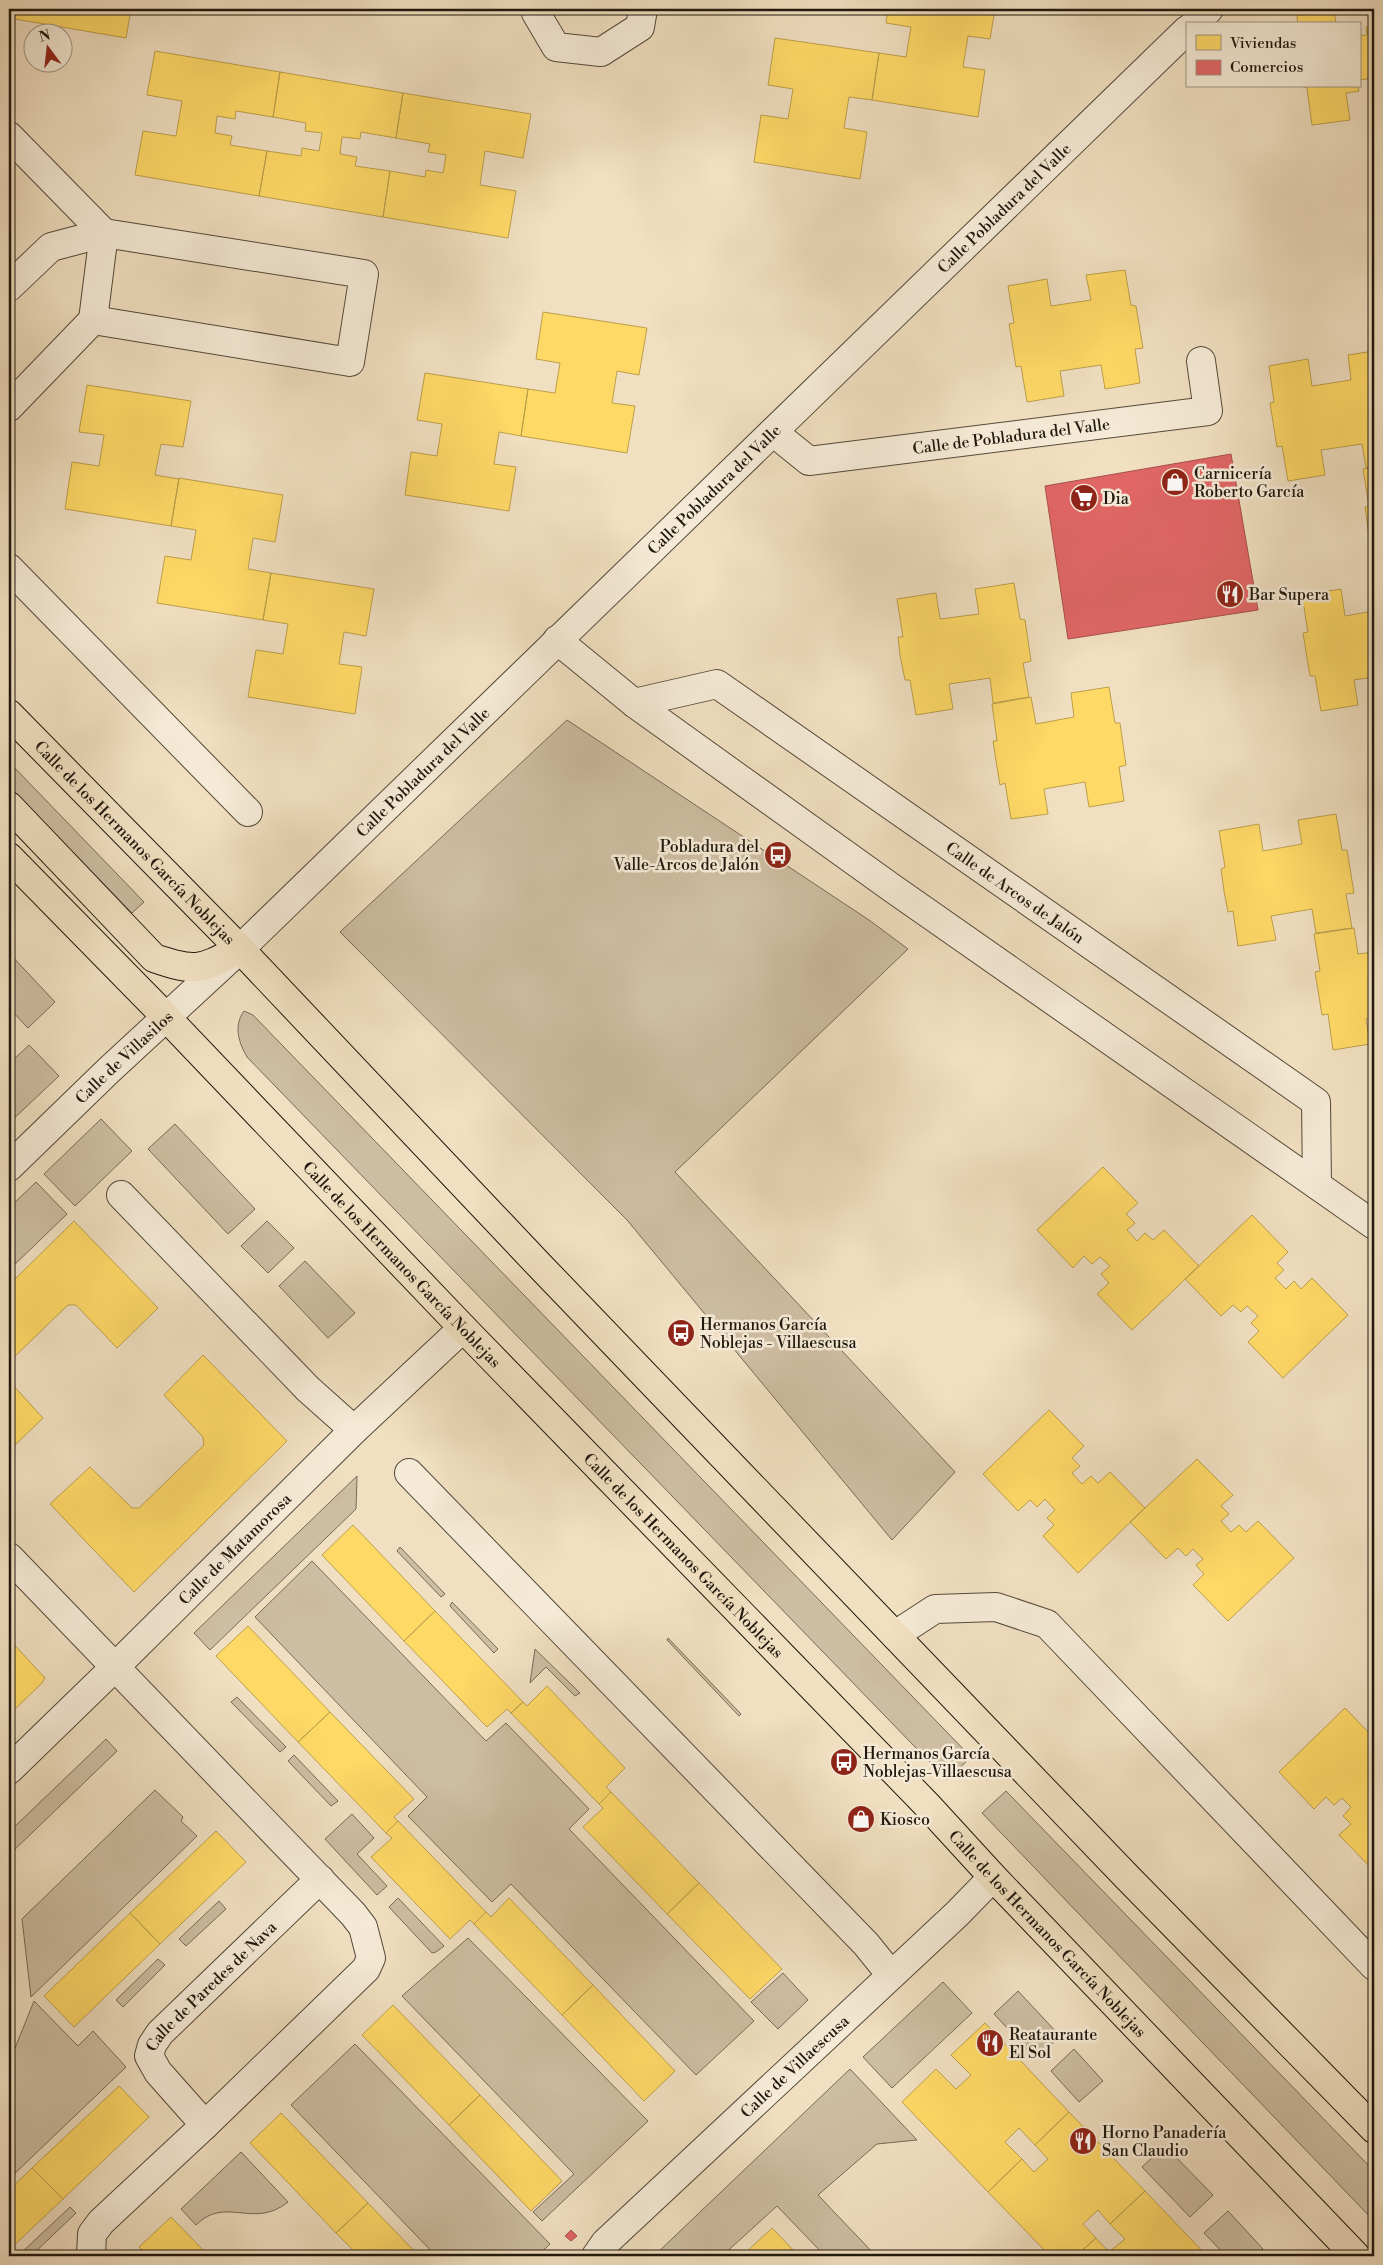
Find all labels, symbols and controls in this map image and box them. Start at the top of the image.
north arrow [22,22,72,72]
legend [1186,22,1360,88]
text: N [37,26,53,47]
text: Viviendas [1229,34,1296,53]
text: Comercios [1230,58,1303,77]
street label: Calle Pobladura del Valle [934,139,1075,278]
street label: Calle de Pobladura del Valle [911,414,1111,459]
street label: Calle Pobladura del Valle [644,421,786,559]
place label: Carnicería Roberto García [1194,464,1305,502]
shop icon: Carnicería Roberto García [1160,467,1190,497]
supermarket icon: Dia [1069,483,1099,513]
place label: Dia [1103,489,1130,509]
restaurant icon: Bar Supera [1215,579,1245,609]
place label: Bar Supera [1248,585,1330,605]
street label: Calle Pobladura del Valle [352,703,494,842]
street label: Calle de los Hermanos García Noblejas [30,737,239,949]
place label: Pobladura del Valle-Arcos de Jalón [612,837,759,875]
street label: Calle de Arcos de Jalón [942,838,1088,949]
bus stop icon: Pobladura del Valle-Arcos de Jalón [763,840,793,870]
street label: Calle de Villasilos [71,1007,178,1108]
street label: Calle de los Hermanos García Noblejas [298,1157,505,1372]
place label: Hermanos García Noblejas - Villaescusa [700,1315,858,1353]
bus stop icon: Hermanos García Noblejas - Villaescusa [666,1318,696,1348]
street label: Calle de los Hermanos García Noblejas [579,1449,787,1662]
street label: Calle de Matamorosa [175,1489,296,1609]
place label: Hermanos García Noblejas-Villaescusa [863,1744,1013,1782]
bus stop icon: Hermanos García Noblejas-Villaescusa [829,1747,859,1777]
shop icon: Kiosco [846,1804,876,1834]
place label: Kiosco [880,1810,930,1830]
street label: Calle de los Hermanos García Noblejas [944,1826,1150,2042]
street label: Calle de Paredes de Nava [142,1917,282,2055]
street label: Calle de Villaescusa [737,2011,854,2122]
place label: Reataurante El Sol [1009,2025,1097,2063]
restaurant icon: Reataurante El Sol [975,2028,1005,2058]
place label: Horno Panadería San Claudio [1102,2123,1227,2161]
restaurant icon: Horno Panadería San Claudio [1068,2126,1098,2156]

